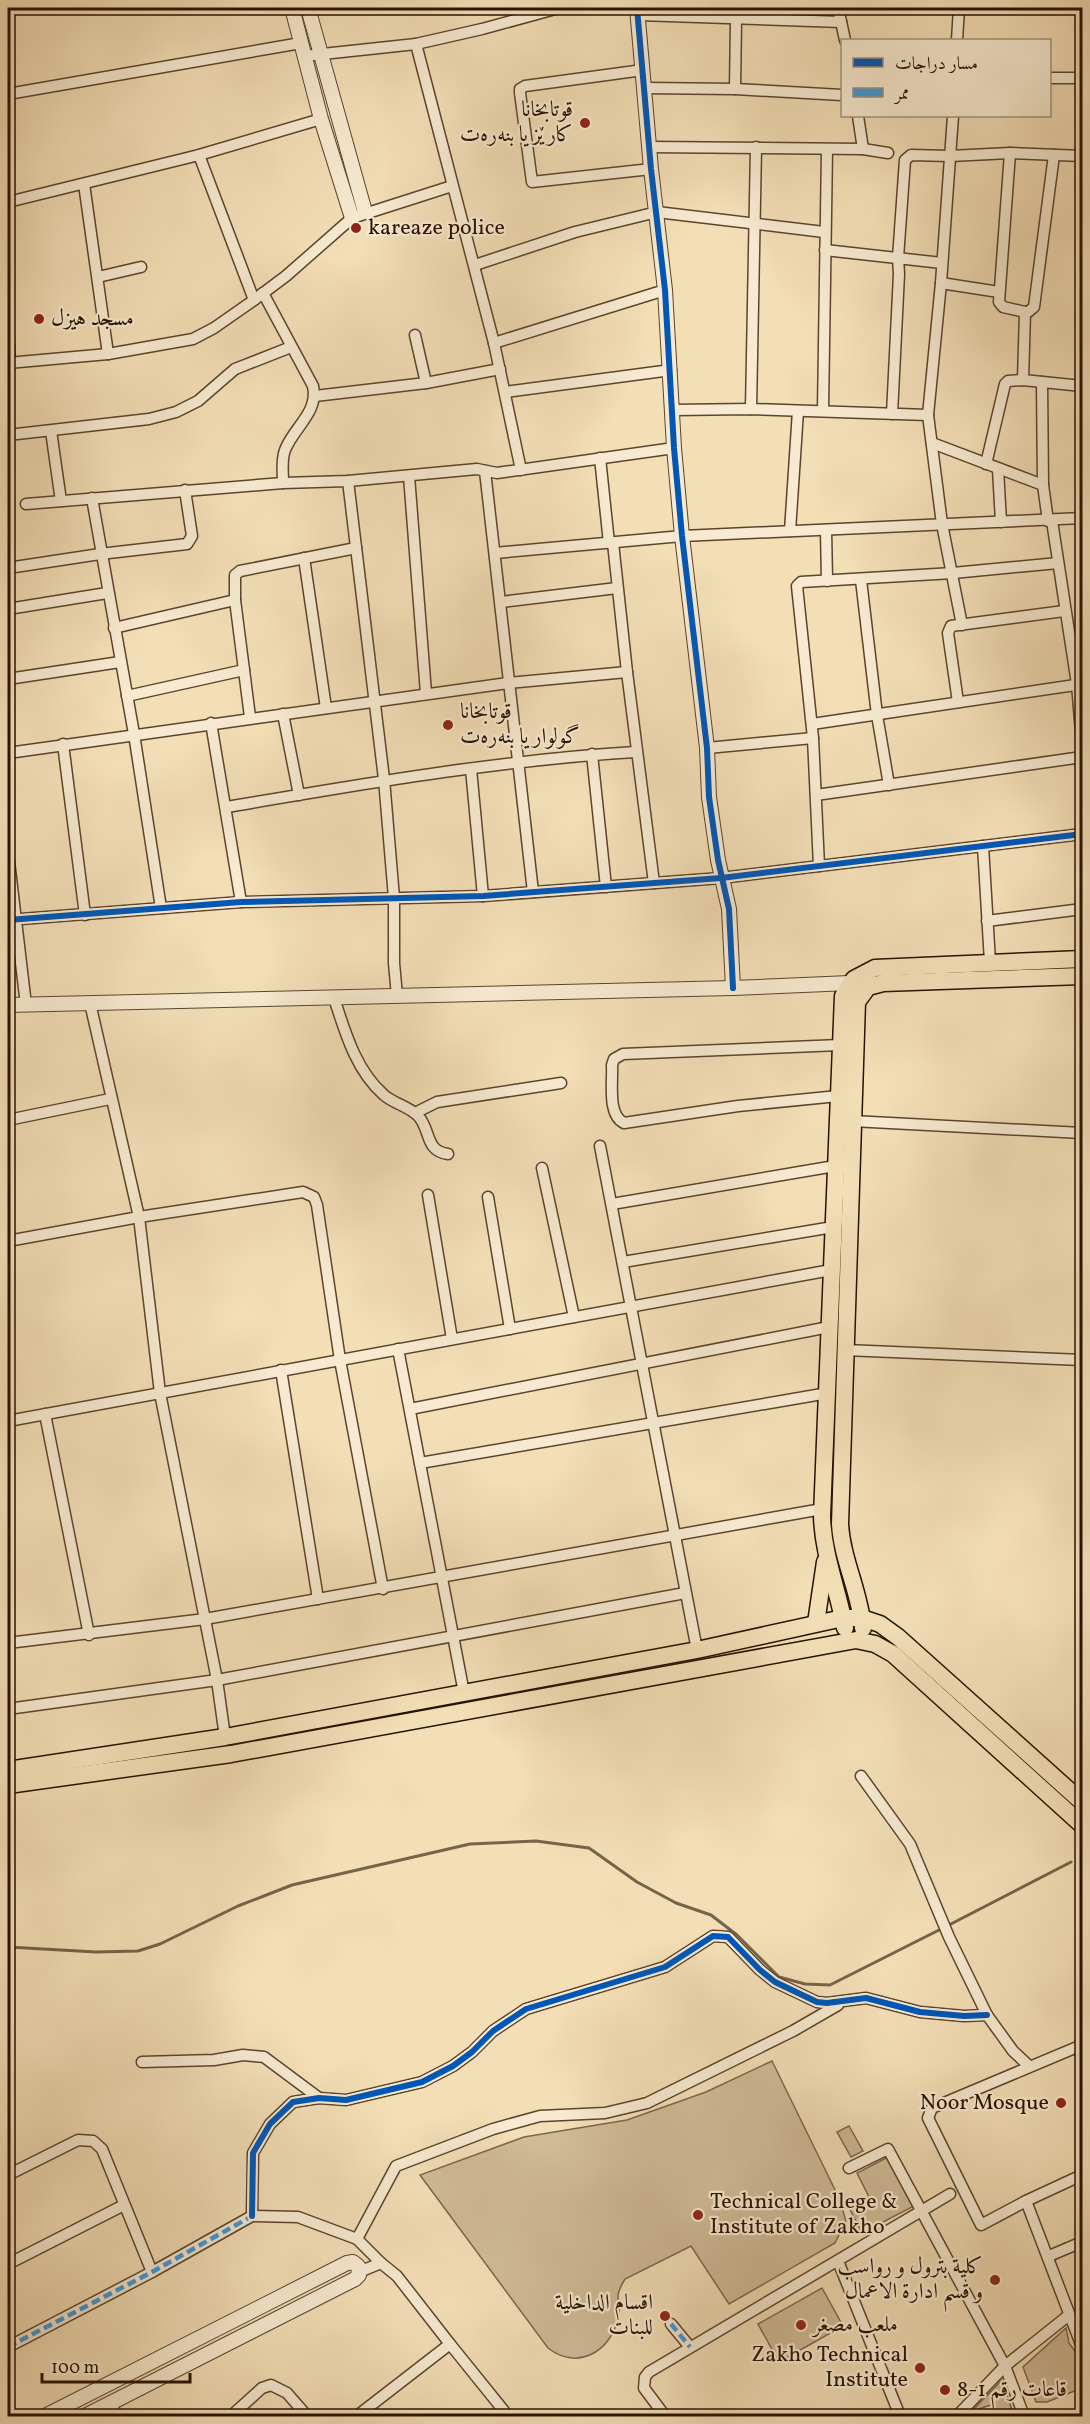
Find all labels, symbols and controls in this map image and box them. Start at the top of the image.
legend [841,39,1051,117]
text: مسار دراجات [895,52,978,77]
text: ممر [893,82,909,107]
place label: قوتابخانا کارێز یا بنەرەت [460,95,573,151]
marker: قوتابخانا کارێز یا بنەرەت [578,116,592,130]
place label: kareaze police [368,213,505,244]
marker: kareaze police [349,221,363,235]
place label: مسجد هيزل [51,304,134,335]
marker: مسجد هيزل [32,312,46,326]
place label: قوتابخانا گولوار یا بنەرەت [460,697,580,753]
marker: قوتابخانا گولوار یا بنەرەت [441,718,455,732]
place label: Noor Mosque [920,2088,1049,2119]
marker: Noor Mosque [1054,2096,1068,2110]
place label: Technical College & Institute of Zakho [710,2187,898,2243]
marker: Technical College & Institute of Zakho [691,2208,705,2222]
place label: كلية بترول و رواسب و قسم ادارة الاعمال [838,2252,983,2312]
marker: كلية بترول و رواسب و قسم ادارة الاعمال [988,2273,1002,2287]
place label: اقسام الداخلیة للبنات [555,2288,653,2344]
marker: اقسام الداخلیة للبنات [658,2309,672,2323]
place label: ملعب مصغر [811,2310,898,2341]
marker: ملعب مصغر [794,2318,808,2332]
place label: Zakho Technical Institute [751,2340,908,2396]
scale bar [42,2346,190,2384]
text: 100 m [51,2356,100,2381]
marker: Zakho Technical Institute [913,2361,927,2375]
place label: قاعات رقم 1-8 [957,2375,1067,2409]
marker: قاعات رقم 1-8 [938,2383,952,2397]

